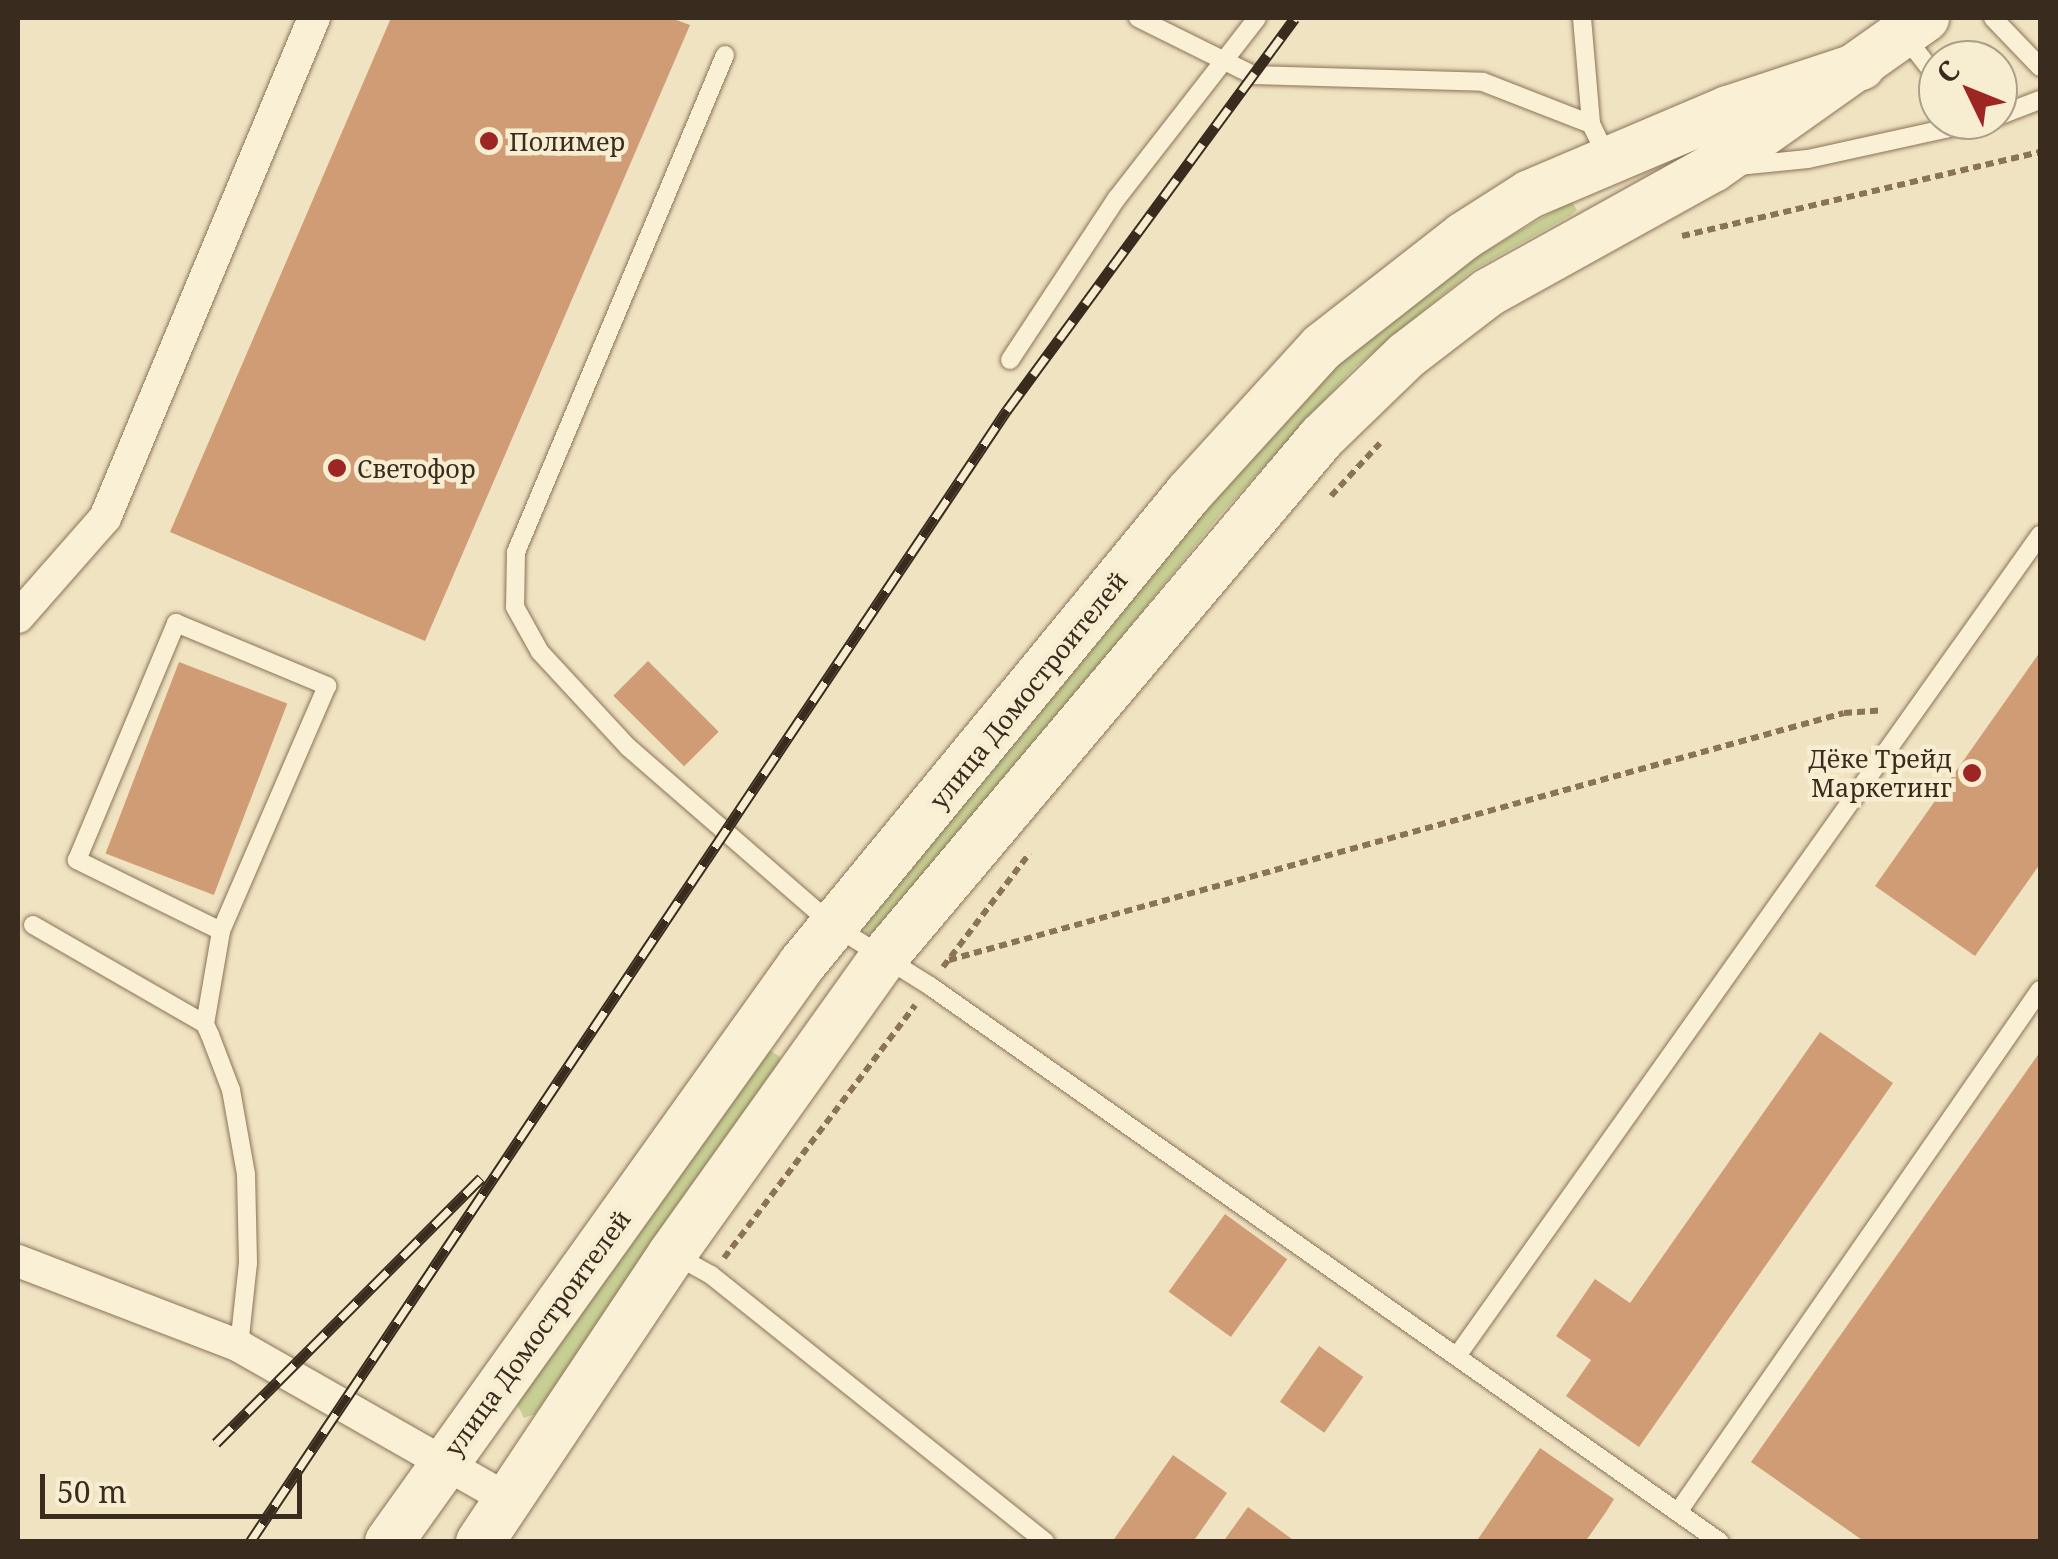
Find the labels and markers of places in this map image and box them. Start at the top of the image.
place label: Полимер [509,126,625,156]
marker: Полимер [478,130,500,152]
place label: Светофор [357,453,476,483]
marker: Светофор [326,457,348,479]
place label: Дёке Трейд Маркетинг [1808,744,1952,803]
marker: Дёке Трейд Маркетинг [1961,762,1983,784]

